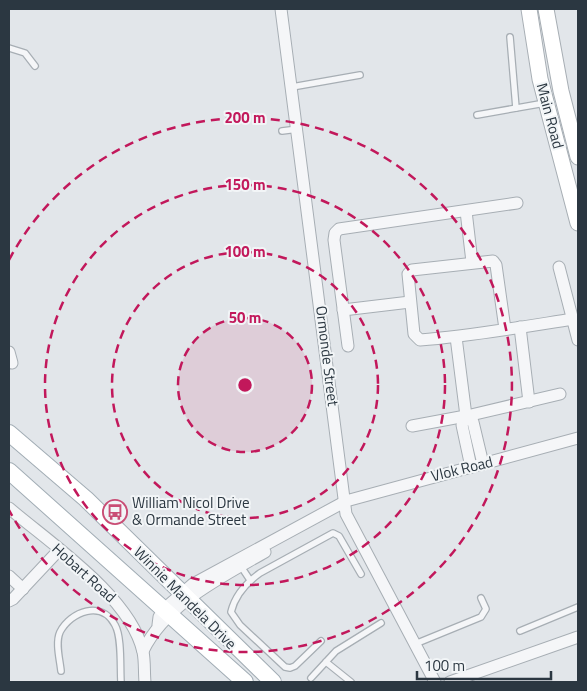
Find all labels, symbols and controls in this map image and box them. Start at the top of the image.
street label: Main Road [531,80,570,151]
text: 200 m [224,106,266,129]
text: 150 m [224,173,266,196]
text: 100 m [224,240,266,263]
street label: Ormonde Street [310,304,345,408]
text: 50 m [229,306,261,329]
centre of rings [236,376,254,394]
street label: Vlok Road [428,450,495,487]
place label: William Nicol Drive & Ormande Street [132,491,250,531]
bus stop icon: William Nicol Drive & Ormande Street [102,499,128,525]
street label: Hobart Road [47,537,122,608]
street label: Winnie Mandela Drive [129,541,242,654]
scale bar [417,648,551,680]
text: 100 m [424,654,465,677]

